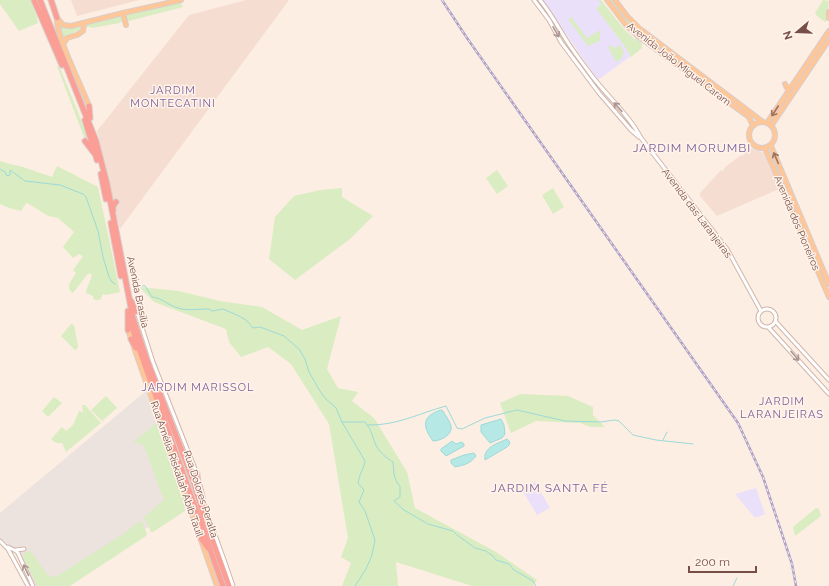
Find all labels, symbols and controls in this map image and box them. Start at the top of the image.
north arrow [777,12,817,52]
street label: Avenida João Miguel Caram [625,20,733,108]
one-way arrow [552,26,560,38]
text: N [781,29,796,41]
district label: JARDIM MONTECATINI [130,84,216,110]
one-way arrow [613,102,623,112]
one-way arrow [771,105,779,116]
district label: JARDIM MORUMBI [633,141,751,155]
one-way arrow [772,153,779,165]
street label: Avenida das Laranjeiras [660,166,734,260]
street label: Avenida dos Pioneiros [772,174,822,272]
street label: Avenida Brasília [125,255,151,329]
one-way arrow [790,351,799,361]
district label: JARDIM MARISSOL [142,381,254,394]
district label: JARDIM LARANJEIRAS [740,395,824,421]
street label: Rua Amélia Riskallah Abib Tauil [149,400,206,539]
street label: Rua Dolores Peralta [182,449,220,539]
district label: JARDIM SANTA FÉ [491,481,609,495]
scale bar [689,548,756,574]
text: 200 m [695,555,730,569]
one-way arrow [22,564,29,576]

